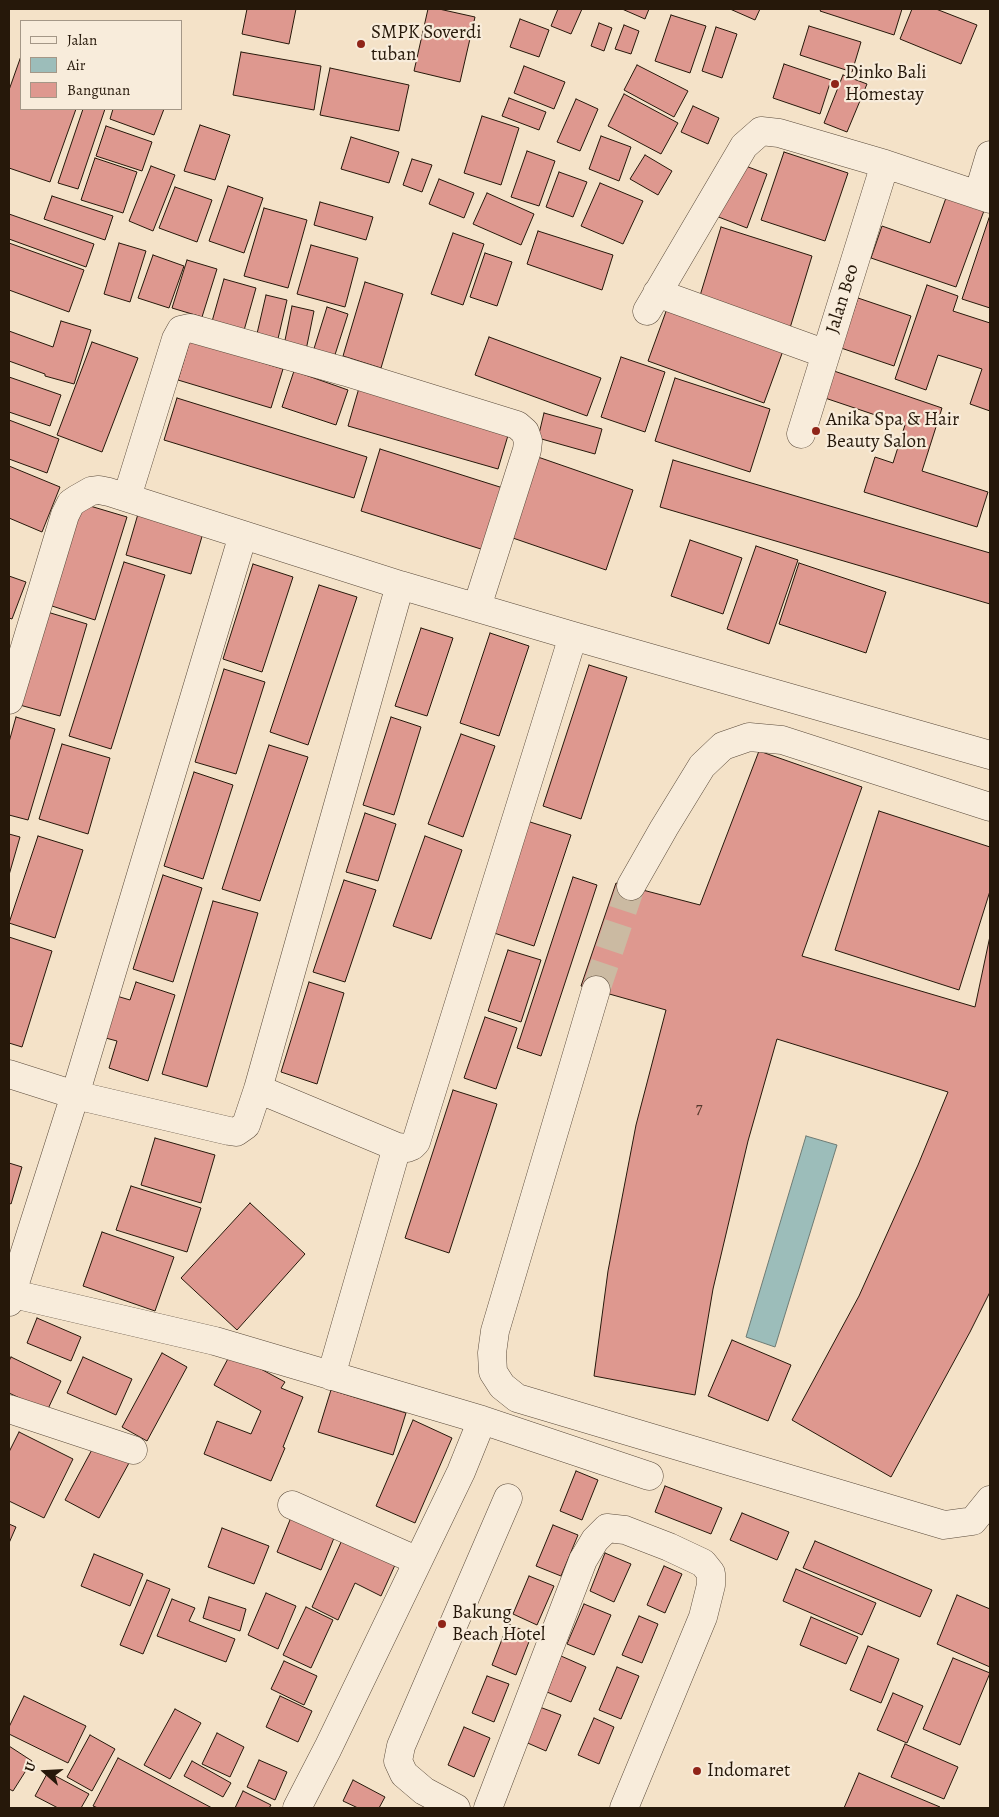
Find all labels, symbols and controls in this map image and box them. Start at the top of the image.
legend [20,20,182,110]
place label: SMPK Soverdi tuban [371,22,481,66]
text: Jalan [67,30,97,50]
marker: SMPK Soverdi tuban [355,38,367,50]
text: Air [67,55,85,75]
place label: Dinko Bali Homestay [845,62,927,106]
marker: Dinko Bali Homestay [829,78,841,90]
text: Bangunan [67,80,130,100]
street label: Jalan Beo [822,262,864,336]
place label: Anika Spa & Hair Beauty Salon [826,409,959,453]
marker: Anika Spa & Hair Beauty Salon [810,425,822,437]
house number: 7 [696,1099,702,1119]
place label: Bakung Beach Hotel [452,1602,545,1646]
marker: Bakung Beach Hotel [436,1618,448,1630]
north arrow [20,1747,70,1797]
text: U [20,1760,41,1774]
place label: Indomaret [707,1760,790,1782]
marker: Indomaret [691,1765,703,1777]

